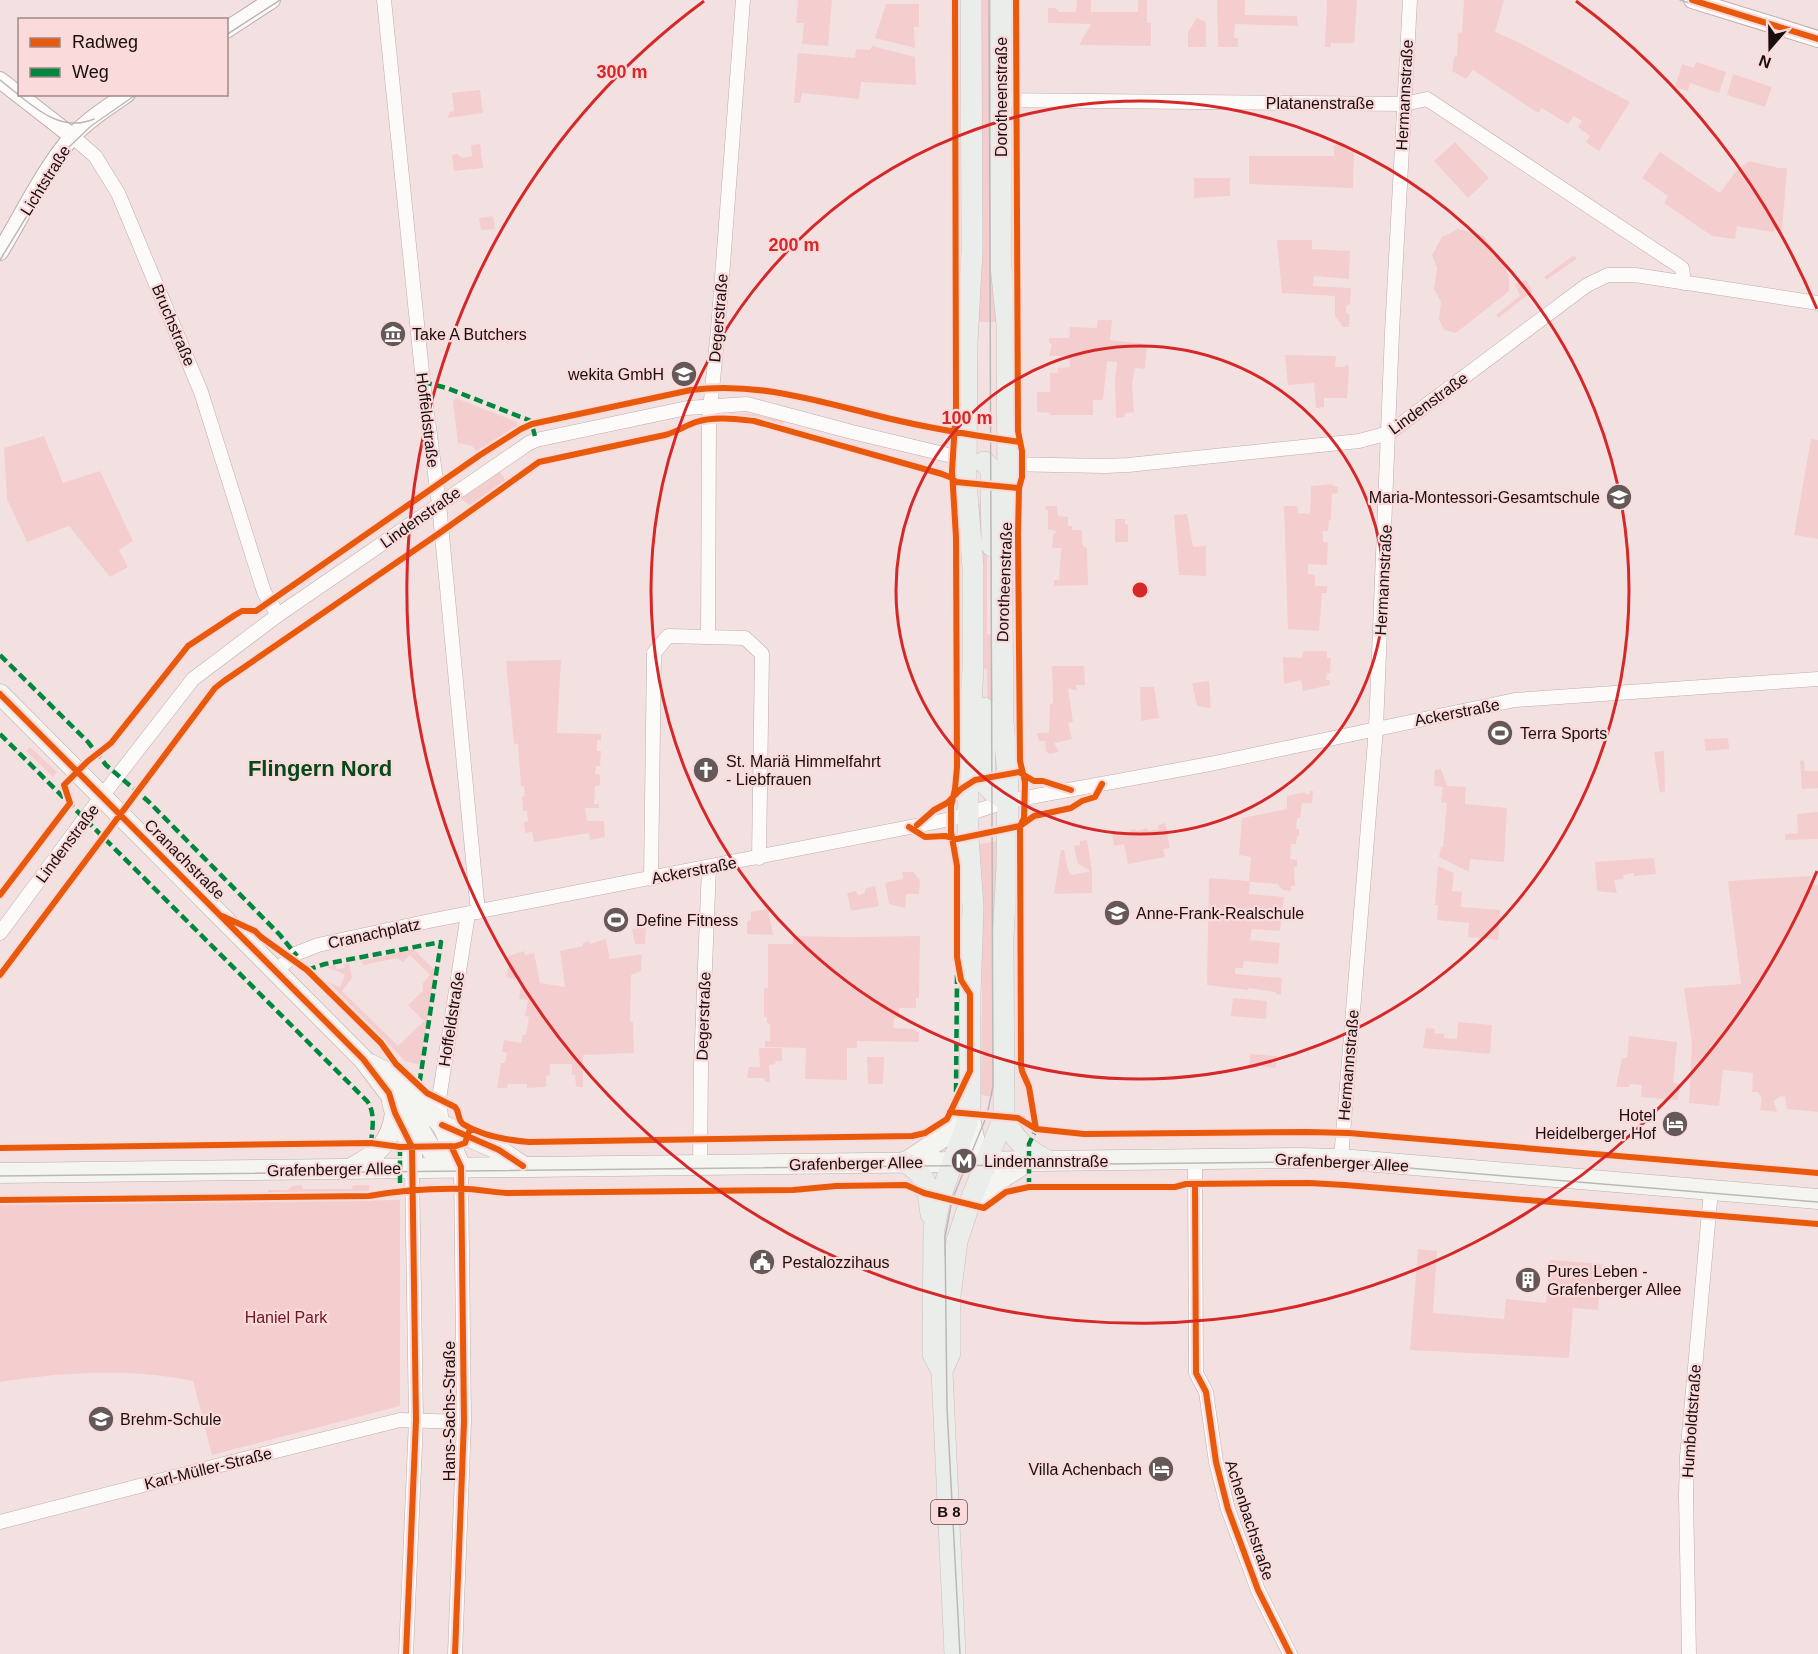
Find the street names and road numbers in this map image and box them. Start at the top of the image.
street label: Dorotheenstraße [993,37,1010,157]
street label: Hermannstraße [1393,39,1416,151]
street label: Platanenstraße [1266,95,1374,112]
street label: Lichtstraße [17,142,74,218]
street label: Degerstraße [706,273,731,363]
street label: Bruchstraße [149,282,198,369]
street label: Lindenstraße [1386,369,1471,438]
street label: Hoffeldstraße [413,372,442,469]
street label: Lindenstraße [377,484,463,551]
street label: Dorotheenstraße [994,522,1015,642]
street label: Hermannstraße [1372,524,1395,636]
street label: Ackerstraße [1413,696,1501,729]
street label: Lindenstraße [33,801,102,886]
street label: Cranachstraße [141,816,228,903]
street label: Ackerstraße [650,854,738,887]
street label: Cranachplatz [326,915,422,952]
street label: Hoffeldstraße [436,970,467,1068]
street label: Degerstraße [693,971,714,1061]
street label: Hermannstraße [1335,1009,1362,1121]
street label: Grafenberger Allee [1274,1150,1410,1175]
street label: Grafenberger Allee [789,1154,923,1173]
street label: Grafenberger Allee [267,1160,401,1179]
street label: Hans-Sachs-Straße [441,1341,458,1481]
street label: Humboldtstraße [1679,1364,1704,1478]
street label: Karl-Müller-Straße [143,1444,274,1493]
street label: Achenbachstraße [1222,1458,1277,1583]
road number: B 8 [931,1500,967,1524]

